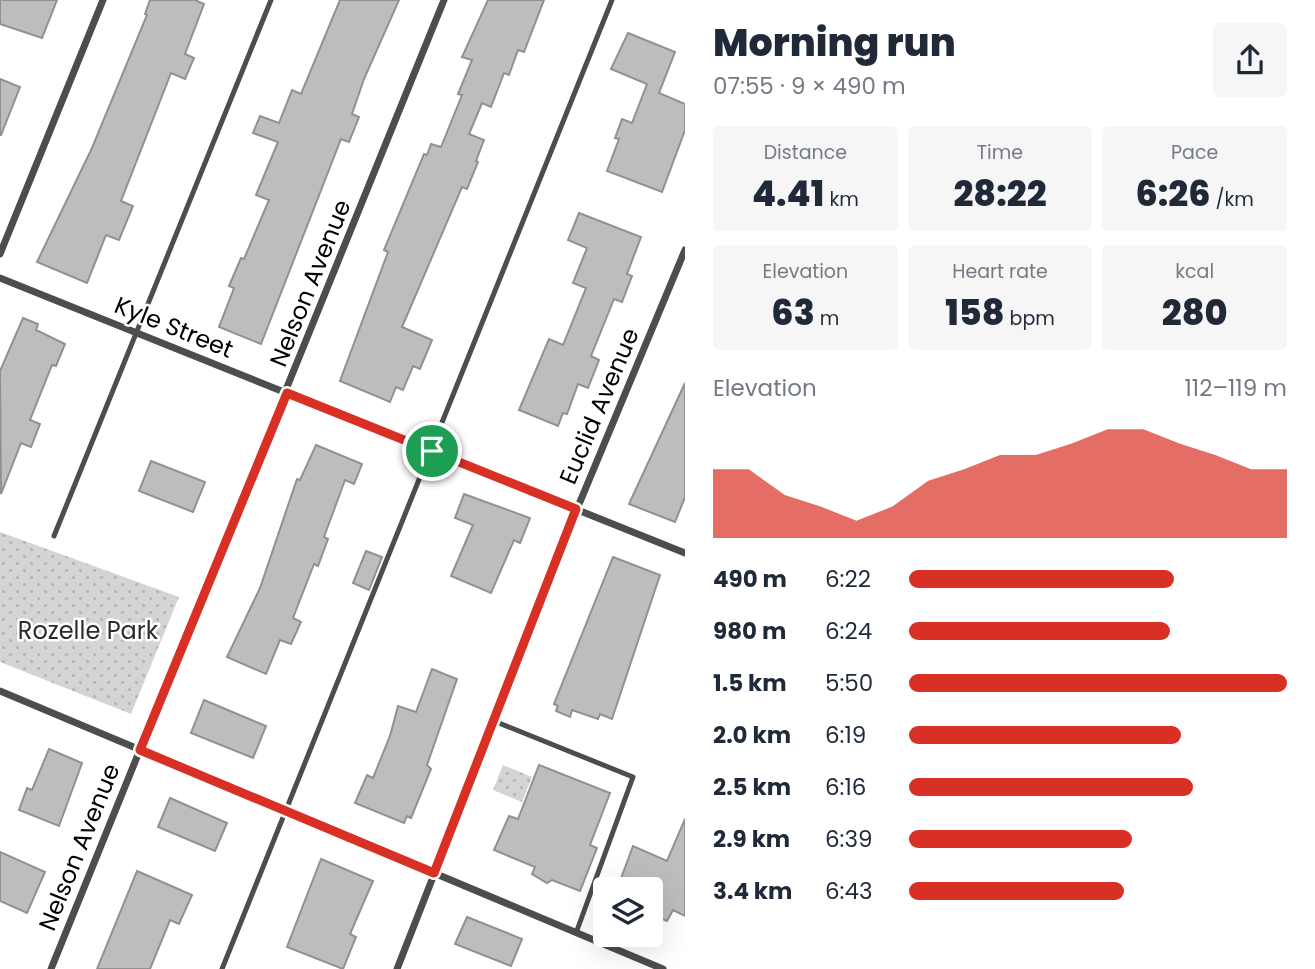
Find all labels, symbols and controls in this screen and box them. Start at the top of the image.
text: Morning run [713,16,956,69]
button: share [1213,23,1287,97]
text: 07:55 · 9 × 490 m [713,70,906,102]
text: Distance [764,139,847,166]
text: Time [977,139,1023,166]
text: Pace [1171,139,1218,166]
text: 4.41 [752,169,824,218]
text: 28:22 [953,169,1047,218]
text: 6:26 [1135,169,1210,218]
text: km [824,186,859,213]
text: /km [1210,186,1254,213]
street label: Nelson Avenue [261,195,359,371]
text: Elevation [763,258,848,285]
text: Heart rate [952,258,1048,285]
text: kcal [1175,258,1214,285]
street label: Kyle Street [110,288,238,366]
text: 63 [771,288,815,337]
text: 158 [945,288,1004,337]
text: 280 [1162,288,1228,337]
text: m [815,305,839,332]
text: bpm [1004,305,1055,332]
street label: Euclid Avenue [551,323,647,489]
text: Elevation [713,372,817,404]
text: 112–119 m [1184,372,1287,404]
pin [402,421,462,481]
icon: arrive [413,432,451,470]
text: 490 m [713,563,787,595]
text: 6:22 [825,563,871,595]
park label: Rozelle Park [18,614,159,647]
text: 980 m [713,615,786,647]
text: 6:24 [825,615,872,647]
text: 1.5 km [713,667,787,699]
text: 5:50 [825,667,873,699]
text: 2.0 km [713,719,791,751]
text: 6:19 [825,719,866,751]
street label: Nelson Avenue [30,759,128,935]
text: 2.5 km [713,771,791,803]
text: 6:16 [825,771,866,803]
text: 2.9 km [713,823,790,855]
text: 6:39 [825,823,873,855]
text: 3.4 km [713,875,792,907]
text: 6:43 [825,875,873,907]
map controls [593,877,663,947]
button: layers [593,877,663,947]

